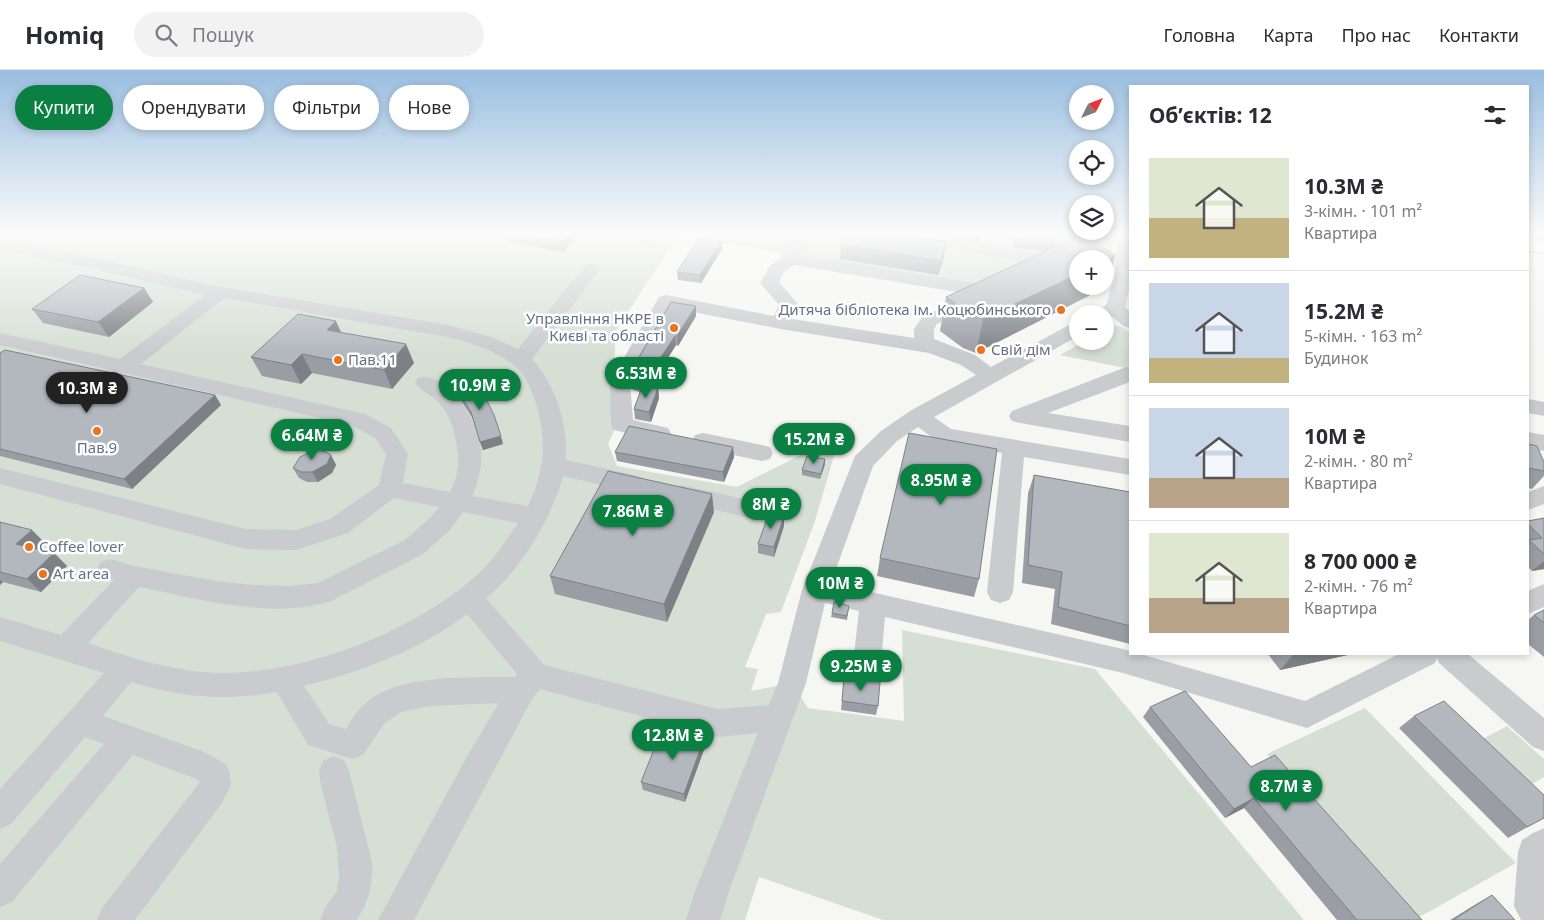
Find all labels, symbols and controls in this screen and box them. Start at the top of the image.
search box [134,12,484,57]
text: Homiq [25,18,104,51]
icon: search [152,21,180,49]
text: Пошук [192,22,254,48]
text: Головна [1164,23,1235,47]
text: Карта [1263,23,1313,47]
text: Про нас [1341,23,1411,47]
text: Контакти [1439,23,1519,47]
chip: Купити [15,85,113,130]
chip: Орендувати [123,85,264,130]
chip: Фільтри [274,85,379,130]
chip: Нове [389,85,469,130]
north arrow [1069,85,1114,130]
map controls [1069,85,1114,350]
text: Об’єктів: 12 [1149,101,1272,129]
icon: filters [1481,101,1509,129]
button: locate [1069,140,1114,185]
text: 10.3M ₴ [1304,172,1383,200]
icon: home [1189,178,1249,238]
button: layers [1069,195,1114,240]
text: 3-кімн. · 101 m² [1304,200,1422,222]
text: Квартира [1304,222,1378,244]
button: + [1069,250,1114,295]
text: 15.2M ₴ [1304,297,1383,325]
place label: Дитяча бібліотека ім. Коцюбинського [778,299,1051,319]
icon: home [1189,303,1249,363]
marker: Дитяча бібліотека ім. Коцюбинського [1055,304,1067,316]
button: − [1069,305,1114,350]
place label: Управління НКРЕ в Києві та області [526,308,664,345]
marker: Управління НКРЕ в Києві та області [668,322,680,334]
text: 5-кімн. · 163 m² [1304,325,1422,347]
place label: Свій дім [991,339,1051,359]
marker: Свій дім [975,344,987,356]
text: Будинок [1304,347,1368,369]
place label: Пав.11 [348,349,397,369]
marker: Пав.11 [332,354,344,366]
pin: 6.53M ₴ [600,356,692,399]
text: 6.53M ₴ [616,362,676,384]
pin: 10.9M ₴ [434,368,526,411]
pin: 10.3M ₴ [41,372,133,414]
text: 10.9M ₴ [450,374,510,396]
text: 10.3M ₴ [57,377,117,399]
pin: 6.64M ₴ [266,418,358,461]
pin: 15.2M ₴ [768,422,860,465]
text: 10M ₴ [1304,422,1365,450]
text: 6.64M ₴ [282,424,342,446]
marker: Пав.9 [91,425,103,437]
text: 15.2M ₴ [784,428,844,450]
icon: home [1189,428,1249,488]
place label: Пав.9 [77,437,117,457]
text: 2-кімн. · 80 m² [1304,450,1413,472]
pin: 8.95M ₴ [895,464,987,506]
text: 8.95M ₴ [911,469,971,491]
text: Квартира [1304,472,1378,494]
pin: 8M ₴ [741,488,801,530]
text: 8M ₴ [752,493,790,515]
pin: 7.86M ₴ [587,494,679,537]
text: 7.86M ₴ [603,500,663,522]
place label: Coffee lover [39,536,124,556]
marker: Coffee lover [23,541,35,553]
text: 8 700 000 ₴ [1304,547,1416,575]
icon: home [1189,553,1249,613]
place label: Art area [53,563,109,583]
pin: 10M ₴ [805,566,875,609]
marker: Art area [37,568,49,580]
text: 10M ₴ [817,572,863,594]
text: 2-кімн. · 76 m² [1304,575,1413,597]
text: Квартира [1304,597,1378,619]
pin: 9.25M ₴ [815,650,907,692]
text: 9.25M ₴ [831,655,891,677]
pin: 12.8M ₴ [627,718,719,761]
text: 12.8M ₴ [643,724,703,746]
pin: 8.7M ₴ [1245,770,1327,812]
text: 8.7M ₴ [1260,775,1312,797]

